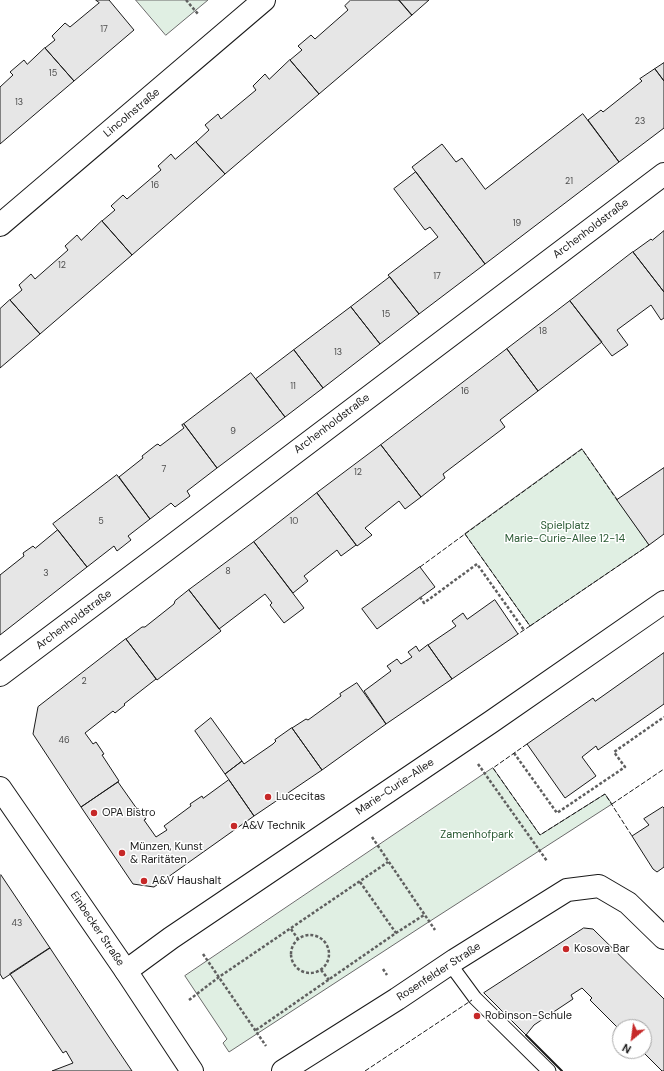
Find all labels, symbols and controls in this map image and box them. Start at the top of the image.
house number: 17 [100,25,108,35]
house number: 15 [49,69,57,79]
street label: Lincolnstraße [101,86,163,140]
house number: 13 [15,98,23,108]
house number: 23 [635,117,645,127]
house number: 21 [565,177,573,187]
house number: 16 [151,181,159,191]
street label: Archenholdstraße [550,196,632,262]
house number: 19 [513,219,521,229]
house number: 12 [58,261,66,271]
house number: 17 [433,272,441,282]
house number: 15 [382,310,390,320]
house number: 18 [539,327,547,337]
house number: 13 [334,348,342,358]
house number: 11 [290,382,296,392]
house number: 16 [461,387,469,397]
street label: Archenholdstraße [291,391,373,457]
house number: 9 [230,427,236,437]
house number: 7 [162,465,166,475]
house number: 12 [354,468,362,478]
house number: 5 [98,517,104,527]
house number: 10 [290,517,298,527]
park label: Spielplatz Marie-Curie-Allee 12-14 [505,519,625,545]
house number: 8 [225,567,231,577]
house number: 3 [43,569,49,579]
street label: Archenholdstraße [33,587,115,653]
house number: 2 [81,677,87,687]
house number: 46 [58,736,70,746]
street label: Marie-Curie-Allee [353,756,437,818]
place label: Lucecitas [276,790,325,804]
marker: Lucecitas [263,792,273,802]
place label: OPA Bistro [102,806,155,820]
marker: OPA Bistro [89,808,99,818]
place label: A&V Technik [242,819,306,833]
marker: A&V Technik [229,821,239,831]
park label: Zamenhofpark [440,828,514,842]
place label: Münzen, Kunst & Raritäten [130,840,203,866]
marker: Münzen, Kunst & Raritäten [117,848,127,858]
place label: A&V Haushalt [152,874,221,888]
marker: A&V Haushalt [139,876,149,886]
street label: Einbecker Straße [67,889,127,969]
house number: 43 [12,919,22,929]
street label: Rosenfelder Straße [395,940,483,1004]
place label: Kosova Bar [574,942,629,956]
marker: Kosova Bar [561,944,571,954]
place label: Robinson-Schule [485,1009,572,1023]
marker: Robinson-Schule [472,1011,482,1021]
north arrow [612,1019,652,1059]
text: N [620,1041,634,1057]

